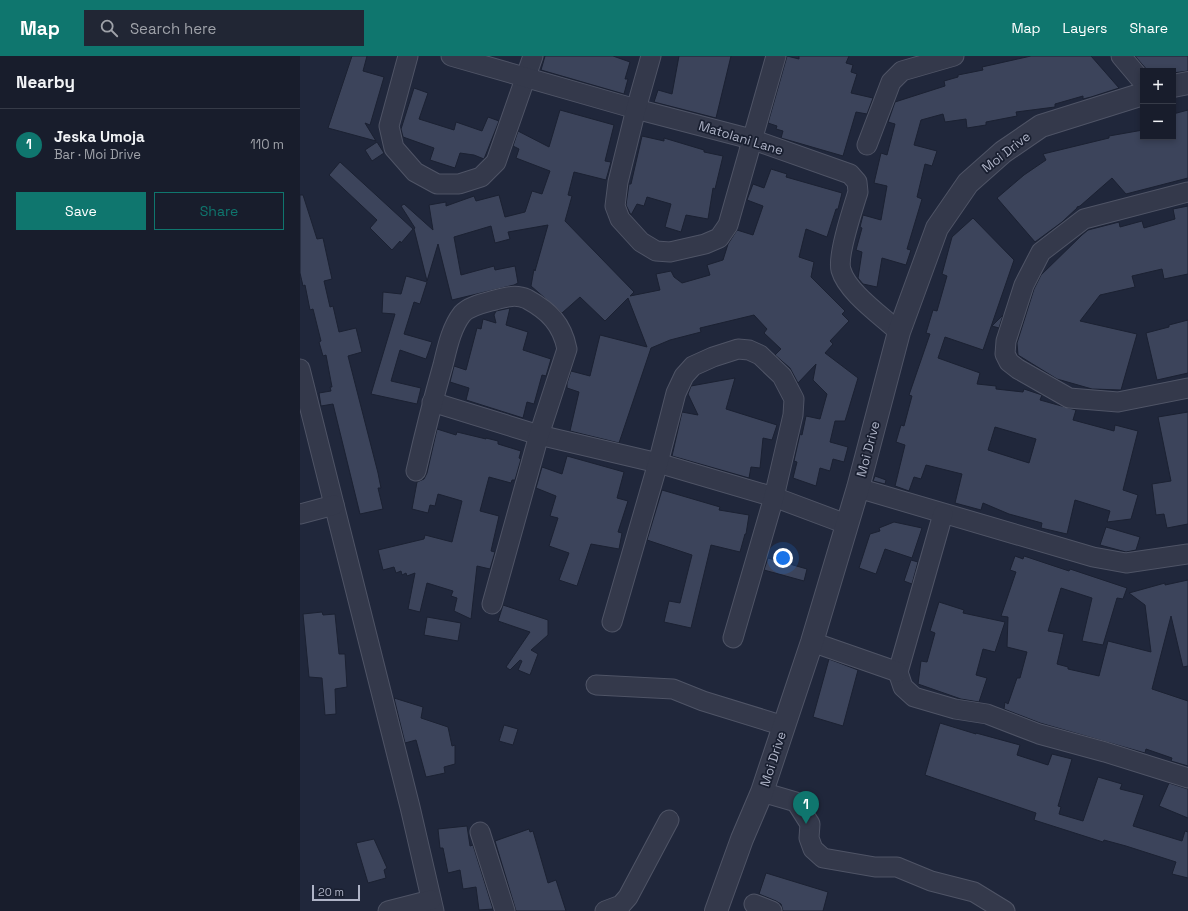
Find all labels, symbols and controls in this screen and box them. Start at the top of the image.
search box [84,10,364,46]
text: Map [20,16,60,41]
icon: search [98,17,120,39]
text: Search here [130,19,216,38]
text: Map [1011,19,1041,37]
text: Layers [1063,19,1107,37]
text: Share [1129,19,1168,37]
map controls [1140,68,1176,140]
button: + [1140,68,1176,104]
text: Nearby [16,71,75,93]
button: − [1140,104,1176,140]
street label: Matolani Lane [697,117,785,159]
text: Jeska Umoja [54,127,145,146]
street label: Moi Drive [978,128,1034,176]
text: 1 [26,136,32,153]
text: 110 m [250,136,284,153]
text: Bar · Moi Drive [54,146,141,163]
button: Save [16,192,146,230]
button: Share [154,192,284,230]
street label: Moi Drive [852,419,884,479]
your location [773,548,793,568]
street label: Moi Drive [756,729,790,789]
pin: 1 [793,791,819,824]
scale bar [312,883,360,902]
text: 20 m [318,885,344,899]

